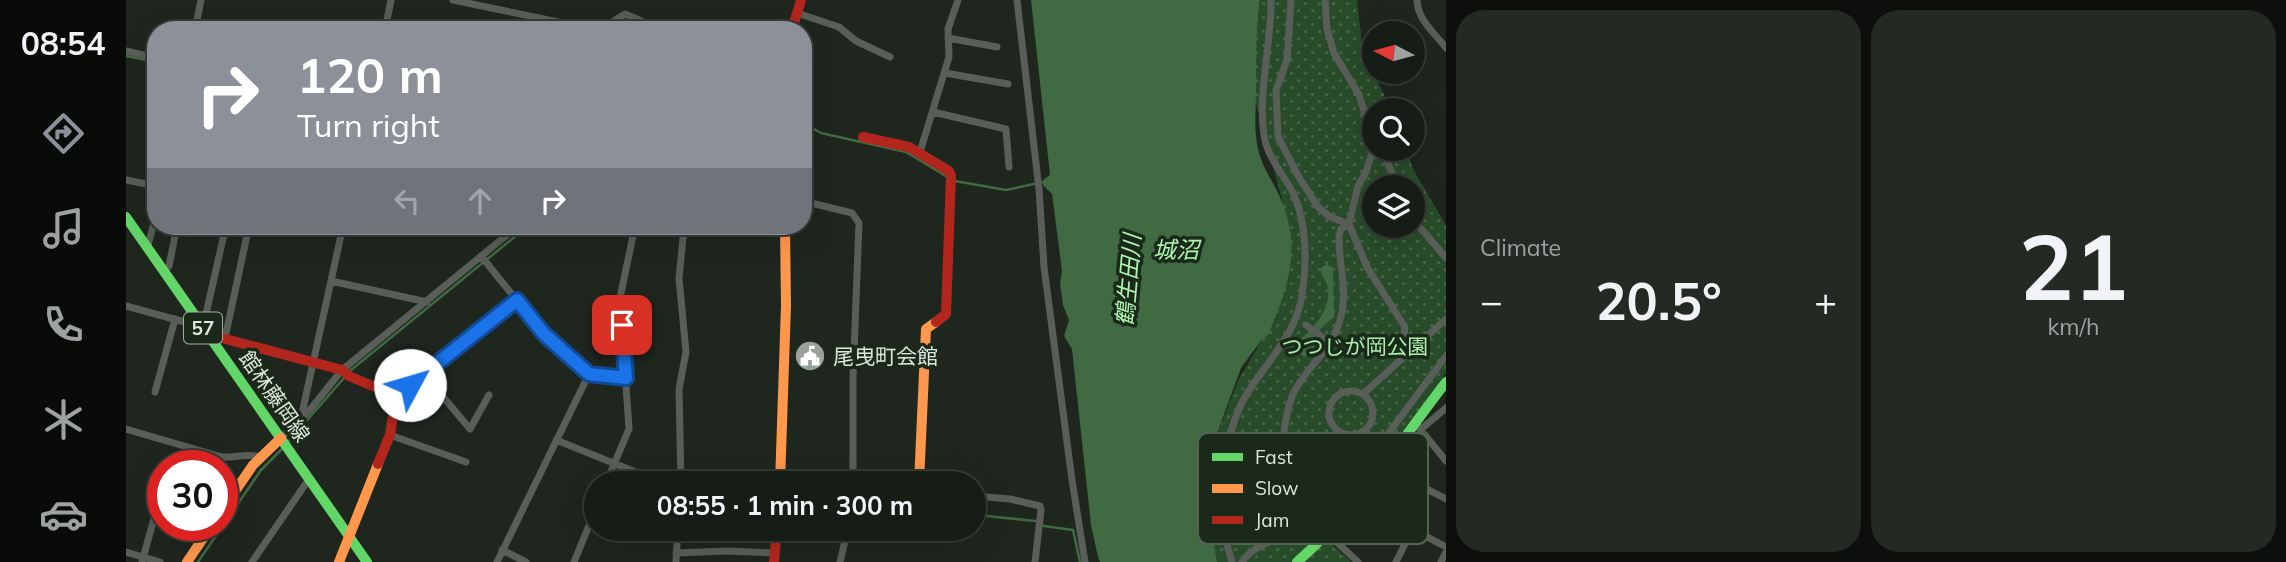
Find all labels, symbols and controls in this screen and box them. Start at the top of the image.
north arrow [1362,21,1424,84]
map controls [1362,21,1425,238]
text: 08:54 [21,23,105,63]
text: 120 m [297,44,443,105]
icon: right [182,49,273,140]
button: search [1362,98,1425,161]
text: Turn right [297,105,440,145]
icon: directions [39,109,88,158]
button: layers [1362,175,1425,238]
icon: left [388,182,426,220]
icon: ahead [461,182,499,220]
icon: right [534,182,572,220]
icon: music [39,204,88,253]
text: 21 [2019,209,2128,323]
water label: 鶴生田川 [1110,230,1147,327]
text: Climate [1480,233,1561,262]
water label: 城沼 [1153,235,1202,264]
text: 20.5° [1595,268,1722,333]
text: − [1480,277,1503,325]
text: + [1814,277,1837,325]
pin [592,295,652,355]
icon: phone [39,300,88,349]
icon: arrive [603,306,641,344]
road number: 57 [184,312,222,344]
text: km/h [2047,312,2100,341]
park label: つつじが岡公園 [1282,333,1429,359]
public building icon: 尾曳町会館 [793,339,827,373]
place label: 尾曳町会館 [833,343,938,369]
street label: 館林藤岡線 [234,346,316,446]
position arrow [373,348,447,422]
icon: climate [39,395,88,444]
legend [1198,433,1428,544]
text: Fast [1255,445,1293,469]
speed limit sign: 30 [147,450,238,541]
text: Slow [1255,476,1299,500]
text: 08:55 · 1 min · 300 m [657,489,913,522]
icon: car [39,490,88,539]
text: Jam [1255,508,1289,532]

